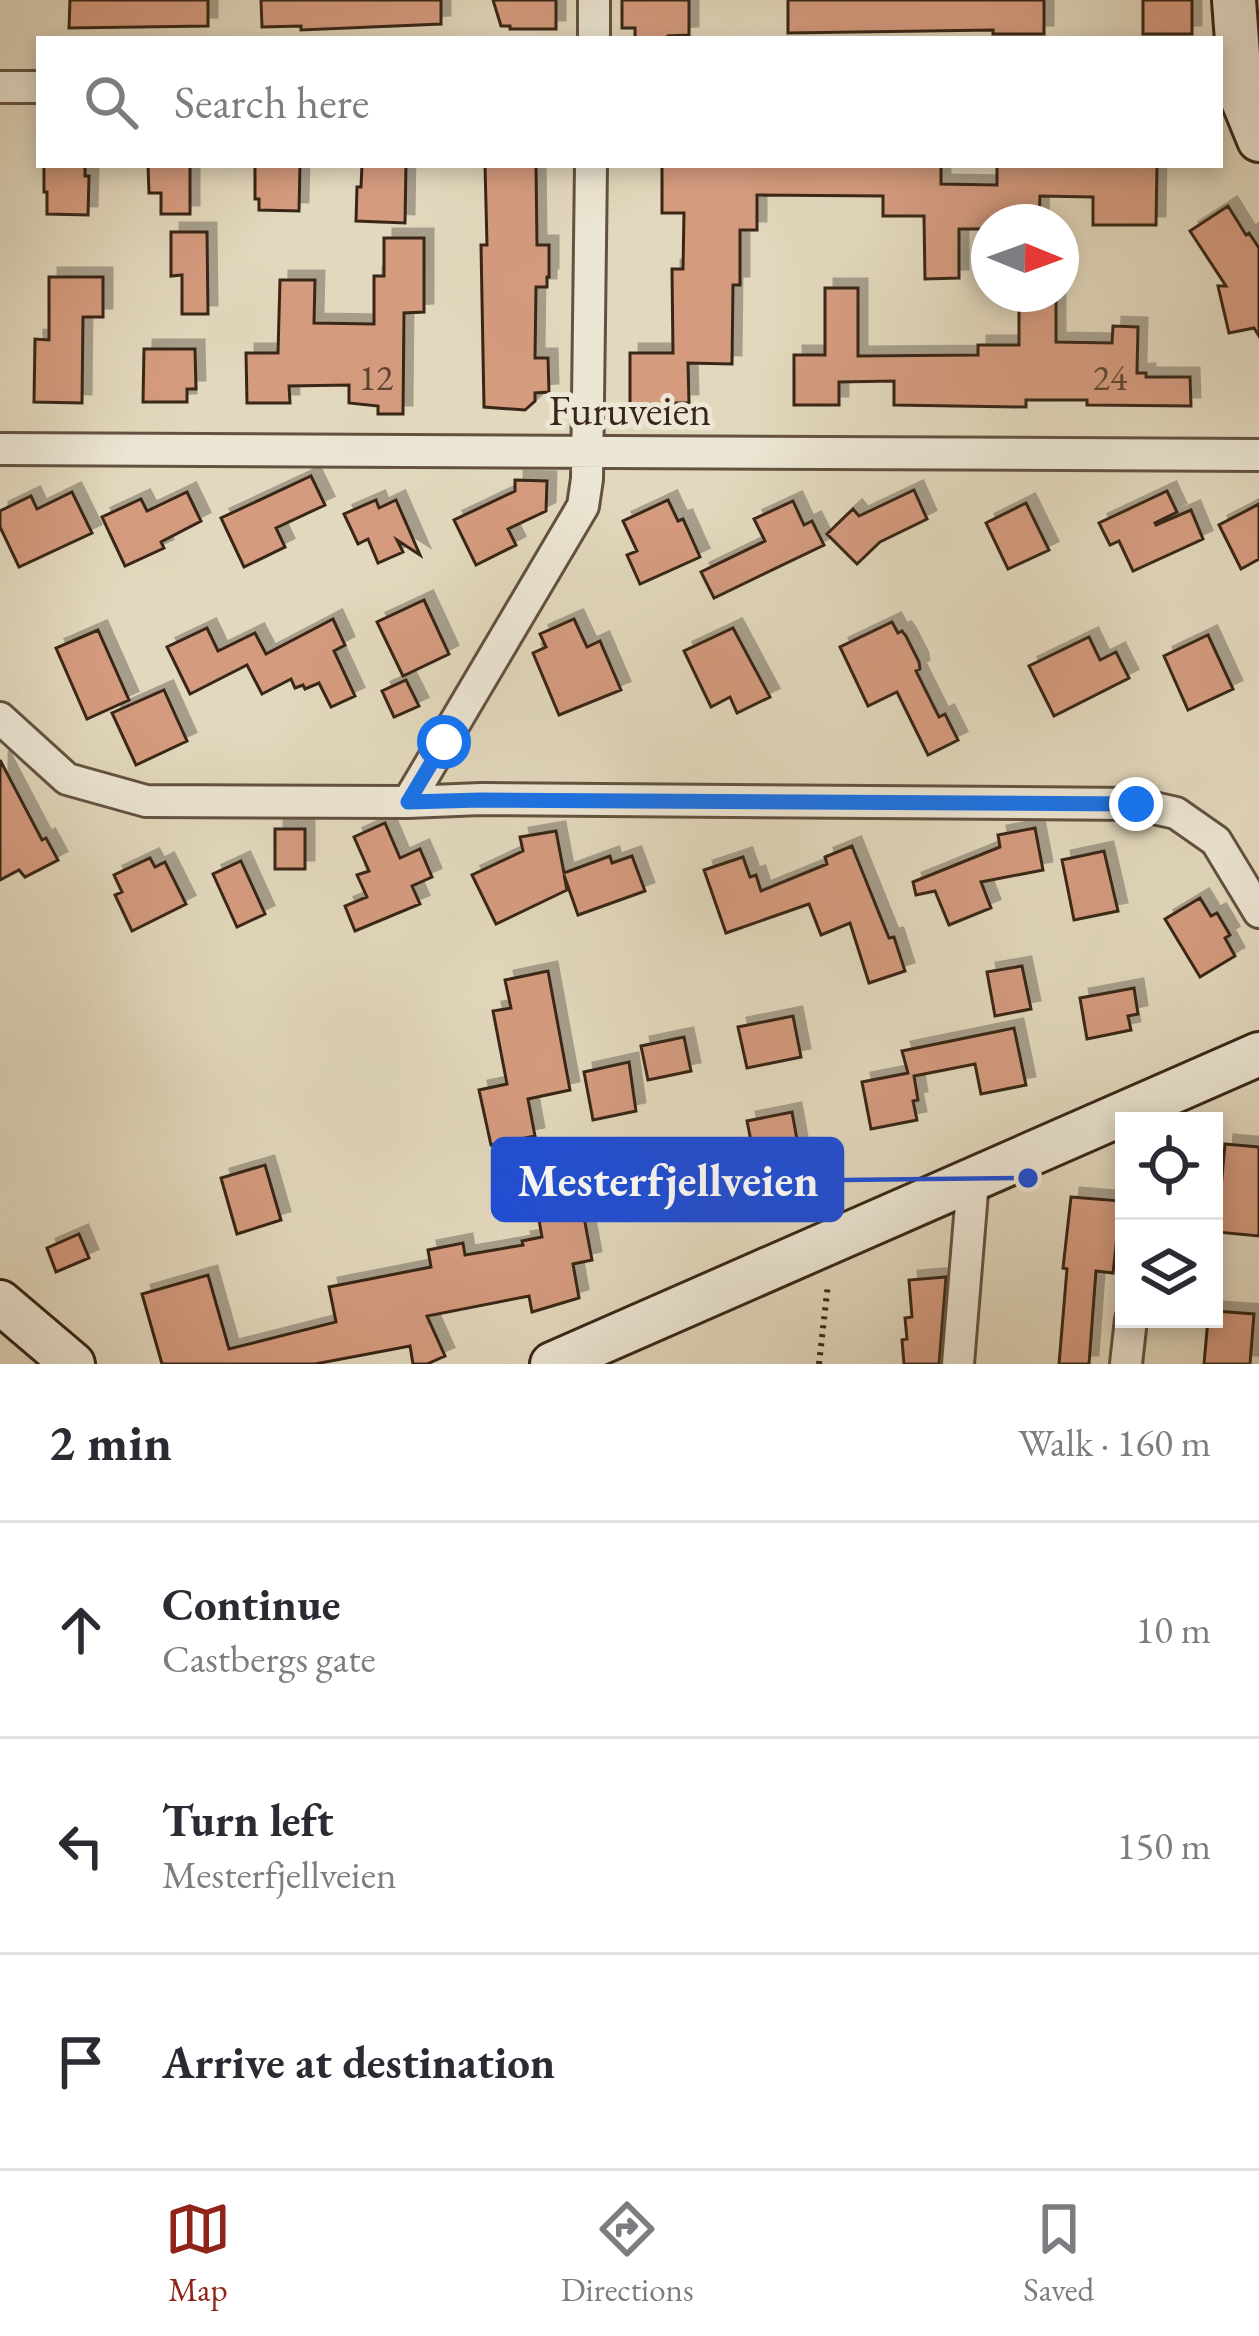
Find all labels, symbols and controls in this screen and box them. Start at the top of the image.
search box [36,36,1223,168]
icon: search [78,69,144,135]
text: Search here [174,73,369,131]
north arrow [971,204,1079,312]
house number: 12 [359,354,393,401]
house number: 24 [1093,354,1128,401]
street label: Furuveien [549,383,711,438]
route start [417,715,471,769]
route end [1109,777,1163,831]
map controls [1115,1112,1223,1328]
button: locate [1115,1112,1223,1220]
callout: Mesterfjellveien [493,1139,842,1220]
text: Mesterfjellveien [517,1151,819,1210]
button: layers [1115,1220,1223,1328]
text: 2 min [48,1409,172,1475]
text: Walk · 160 m [1018,1417,1211,1468]
text: Continue [162,1575,340,1633]
icon: ahead [48,1597,114,1663]
text: 10 m [1135,1604,1211,1655]
text: Castbergs gate [162,1633,376,1684]
text: Turn left [162,1791,334,1849]
icon: left [48,1813,114,1879]
text: 150 m [1117,1820,1211,1871]
text: Mesterfjellveien [162,1849,396,1900]
icon: arrive [48,2029,114,2095]
text: Arrive at destination [162,2033,555,2091]
tab: Map [165,2196,231,2311]
tab: Directions [561,2196,694,2311]
tab: Saved [1023,2196,1094,2311]

